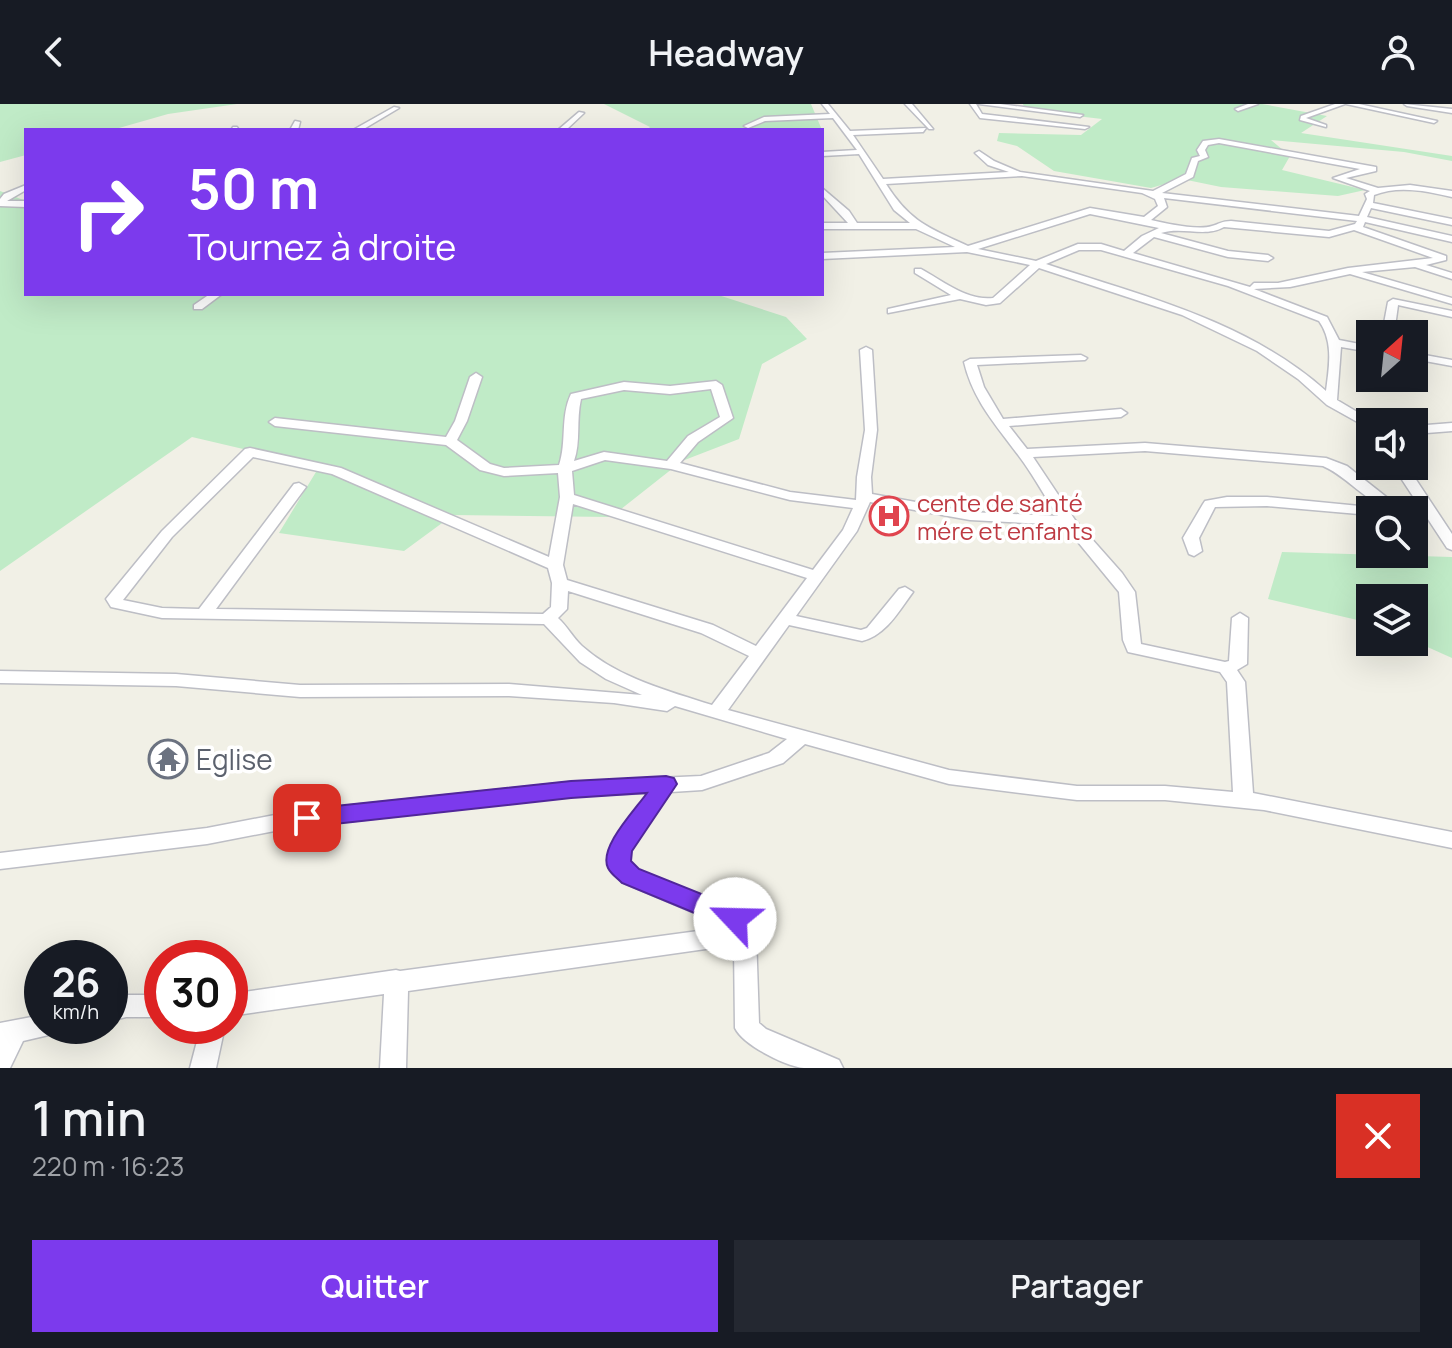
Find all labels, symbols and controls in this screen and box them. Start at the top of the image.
text: Headway [648,28,804,77]
icon: back [32,30,76,74]
icon: person [1376,30,1420,74]
text: 50 m [188,149,319,226]
icon: right [56,160,160,264]
text: Tournez à droite [188,222,456,271]
north arrow [1356,320,1428,392]
map controls [1356,320,1428,656]
button: sound [1356,408,1428,480]
place label: cente de santé mére et enfants [917,486,1093,547]
hospital icon: cente de santé mére et enfants [868,495,910,537]
button: search [1356,496,1428,568]
button: layers [1356,584,1428,656]
temple icon: Eglise [147,738,189,780]
place label: Eglise [196,740,273,778]
pin [273,784,341,852]
icon: arrive [285,796,329,840]
position arrow [693,877,777,961]
speed limit sign: 30 [144,940,248,1044]
text: 26 [52,954,100,1009]
text: km/h [53,998,99,1025]
text: 1 min [32,1085,146,1150]
button: close [1336,1094,1420,1178]
text: 220 m · 16:23 [32,1148,184,1184]
button: Quitter [32,1240,718,1332]
button: Partager [734,1240,1420,1332]

